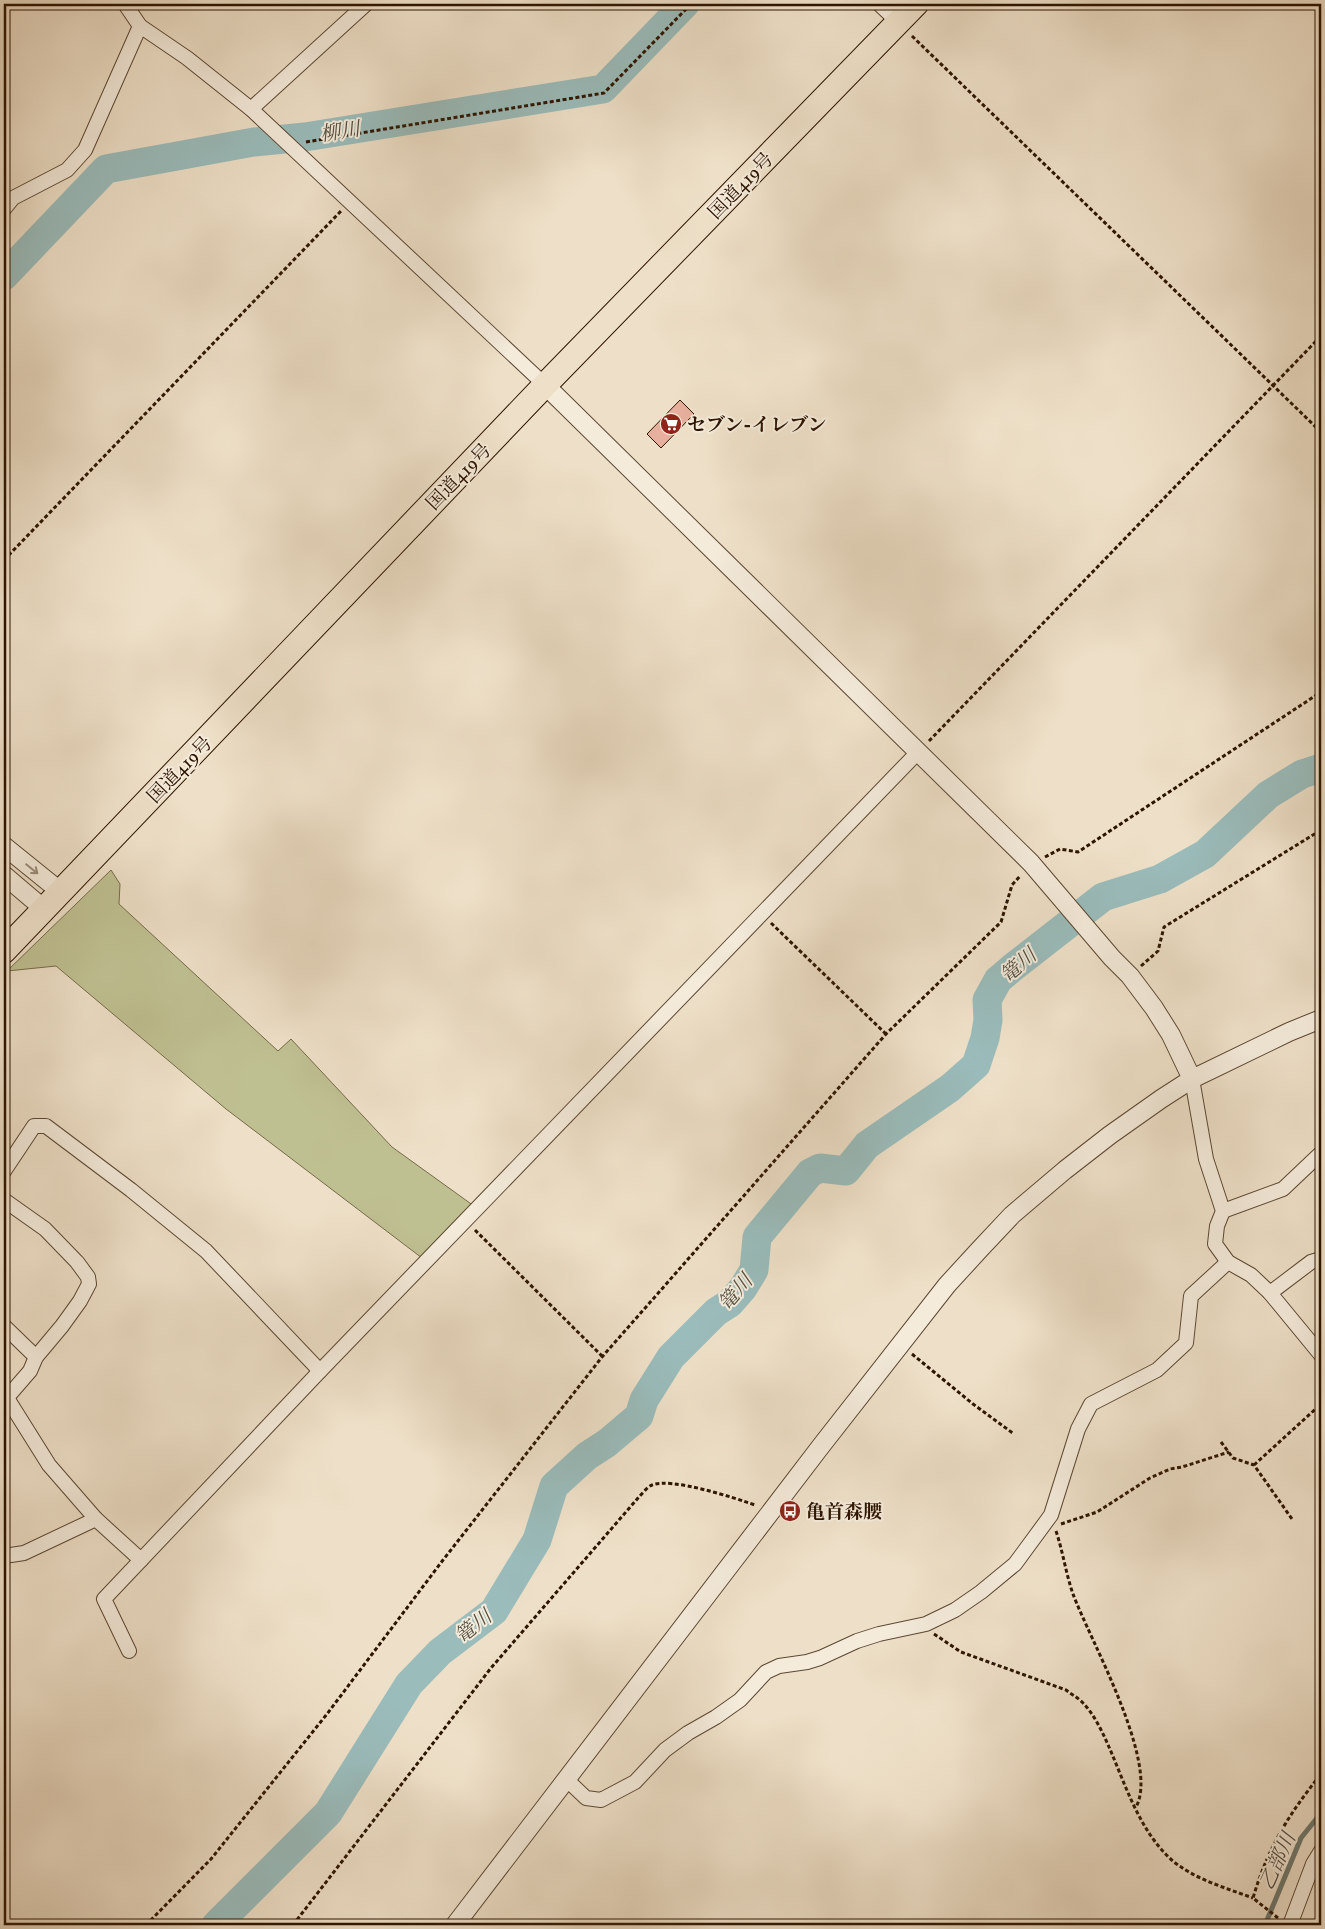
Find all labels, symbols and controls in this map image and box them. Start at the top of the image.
water label: 柳川 [318,116,364,147]
street label: 国道419号 [703,147,778,224]
supermarket icon: セブン-イレブン [659,412,683,436]
place label: セブン-イレブン [687,413,827,437]
street label: 国道419号 [421,438,496,515]
street label: 国道419号 [142,731,217,808]
one-way arrow [25,864,38,875]
water label: 篭川 [995,942,1043,988]
water label: 篭川 [713,1268,759,1316]
bus stop icon: 亀首森腰 [778,1499,802,1523]
place label: 亀首森腰 [806,1500,882,1524]
water label: 篭川 [450,1603,498,1649]
water label: 乙部川 [1254,1827,1302,1894]

